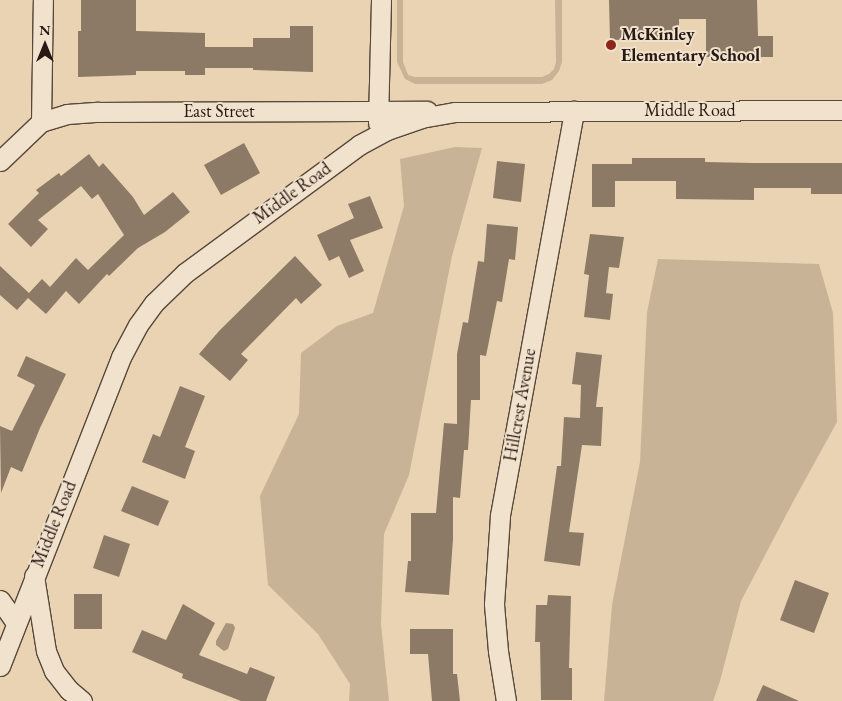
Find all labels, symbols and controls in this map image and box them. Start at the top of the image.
north arrow [20,20,70,70]
text: N [39,21,51,39]
place label: McKinley Elementary School [621,24,760,66]
marker: McKinley Elementary School [605,39,617,51]
street label: Middle Road [644,99,736,121]
street label: East Street [183,100,255,122]
street label: Middle Road [249,157,335,229]
street label: Hillcrest Avenue [499,347,541,463]
street label: Middle Road [27,478,81,570]

